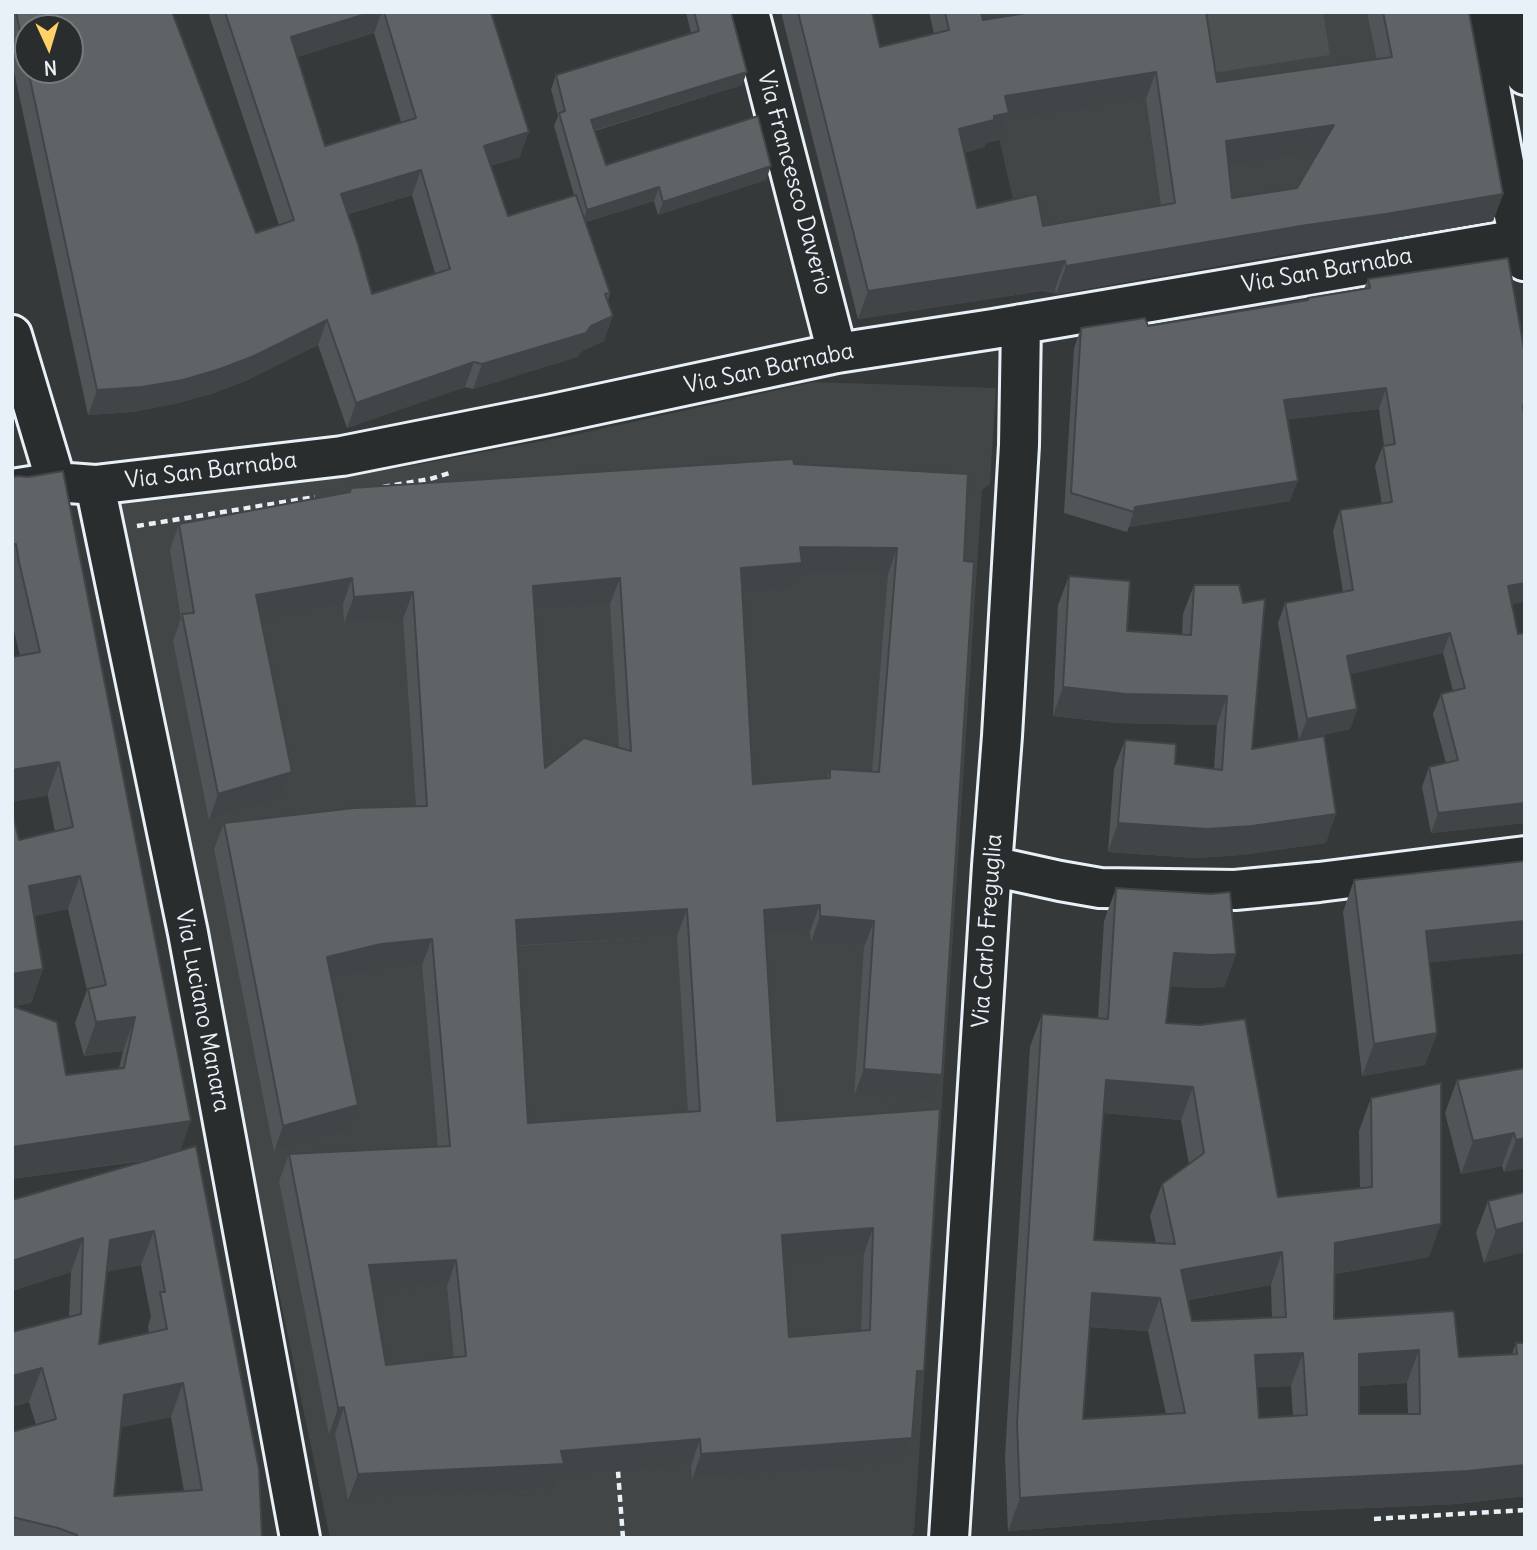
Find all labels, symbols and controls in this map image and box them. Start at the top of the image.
north arrow [14,14,84,84]
text: N [43,56,58,80]
street label: Via Francesco Daverio [751,68,837,298]
street label: Via San Barnaba [1240,242,1414,300]
street label: Via San Barnaba [682,338,856,400]
street label: Via San Barnaba [124,447,298,495]
street label: Via Carlo Freguglia [967,833,1009,1029]
street label: Via Luciano Manara [169,907,235,1115]

